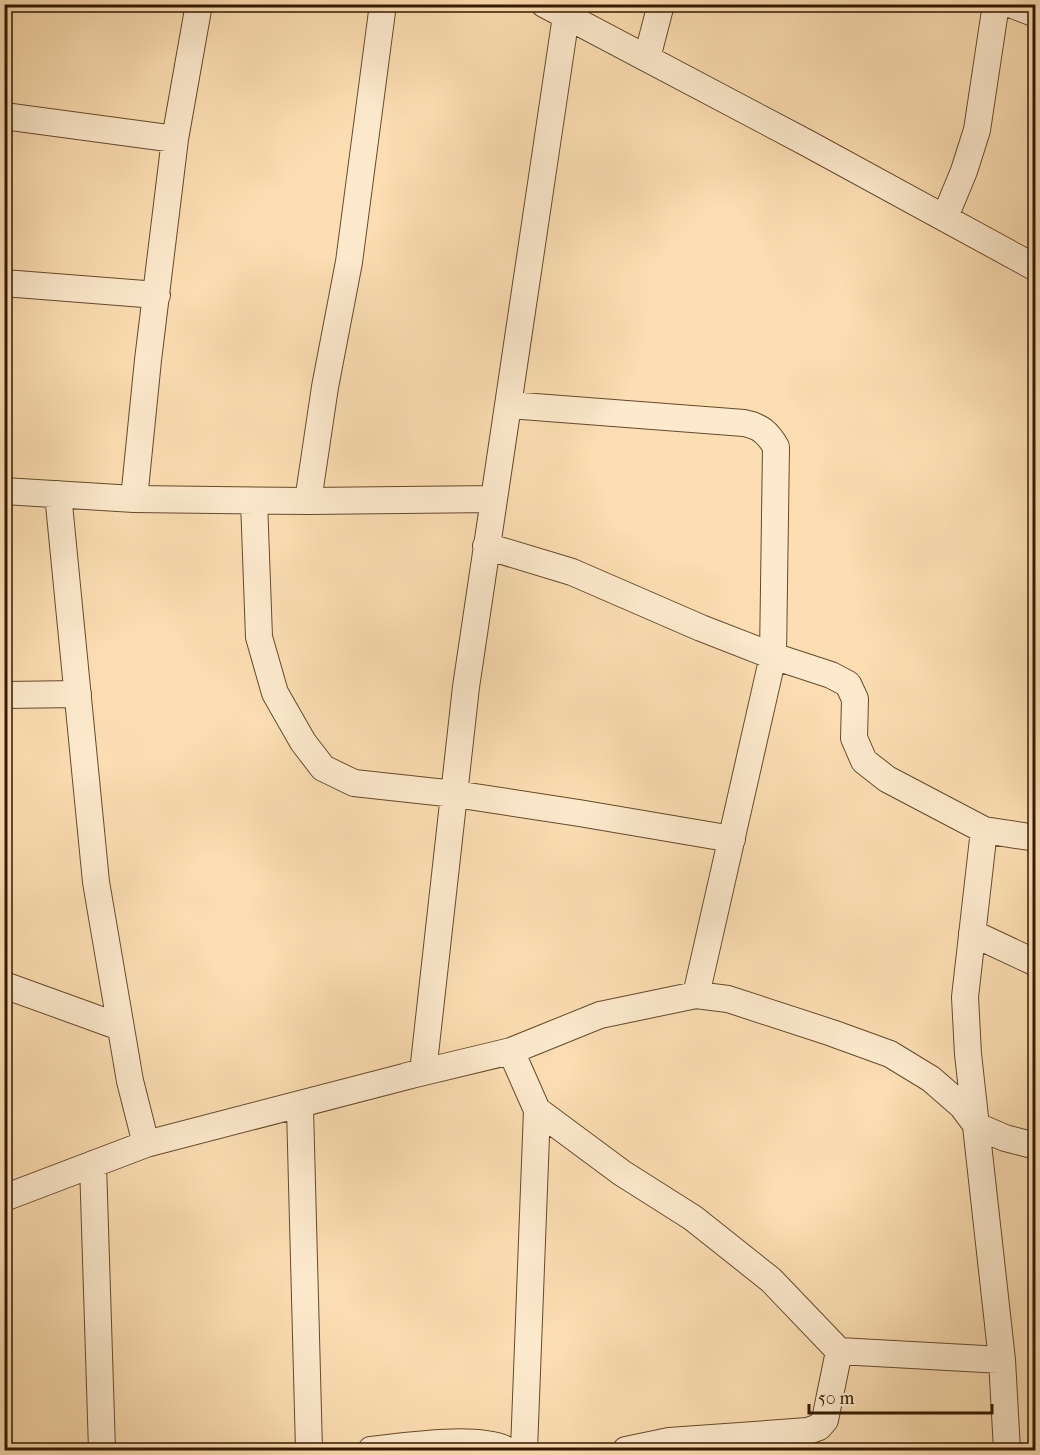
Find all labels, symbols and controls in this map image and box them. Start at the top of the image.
scale bar [809,1377,992,1415]
text: 50 m [818,1388,855,1409]

